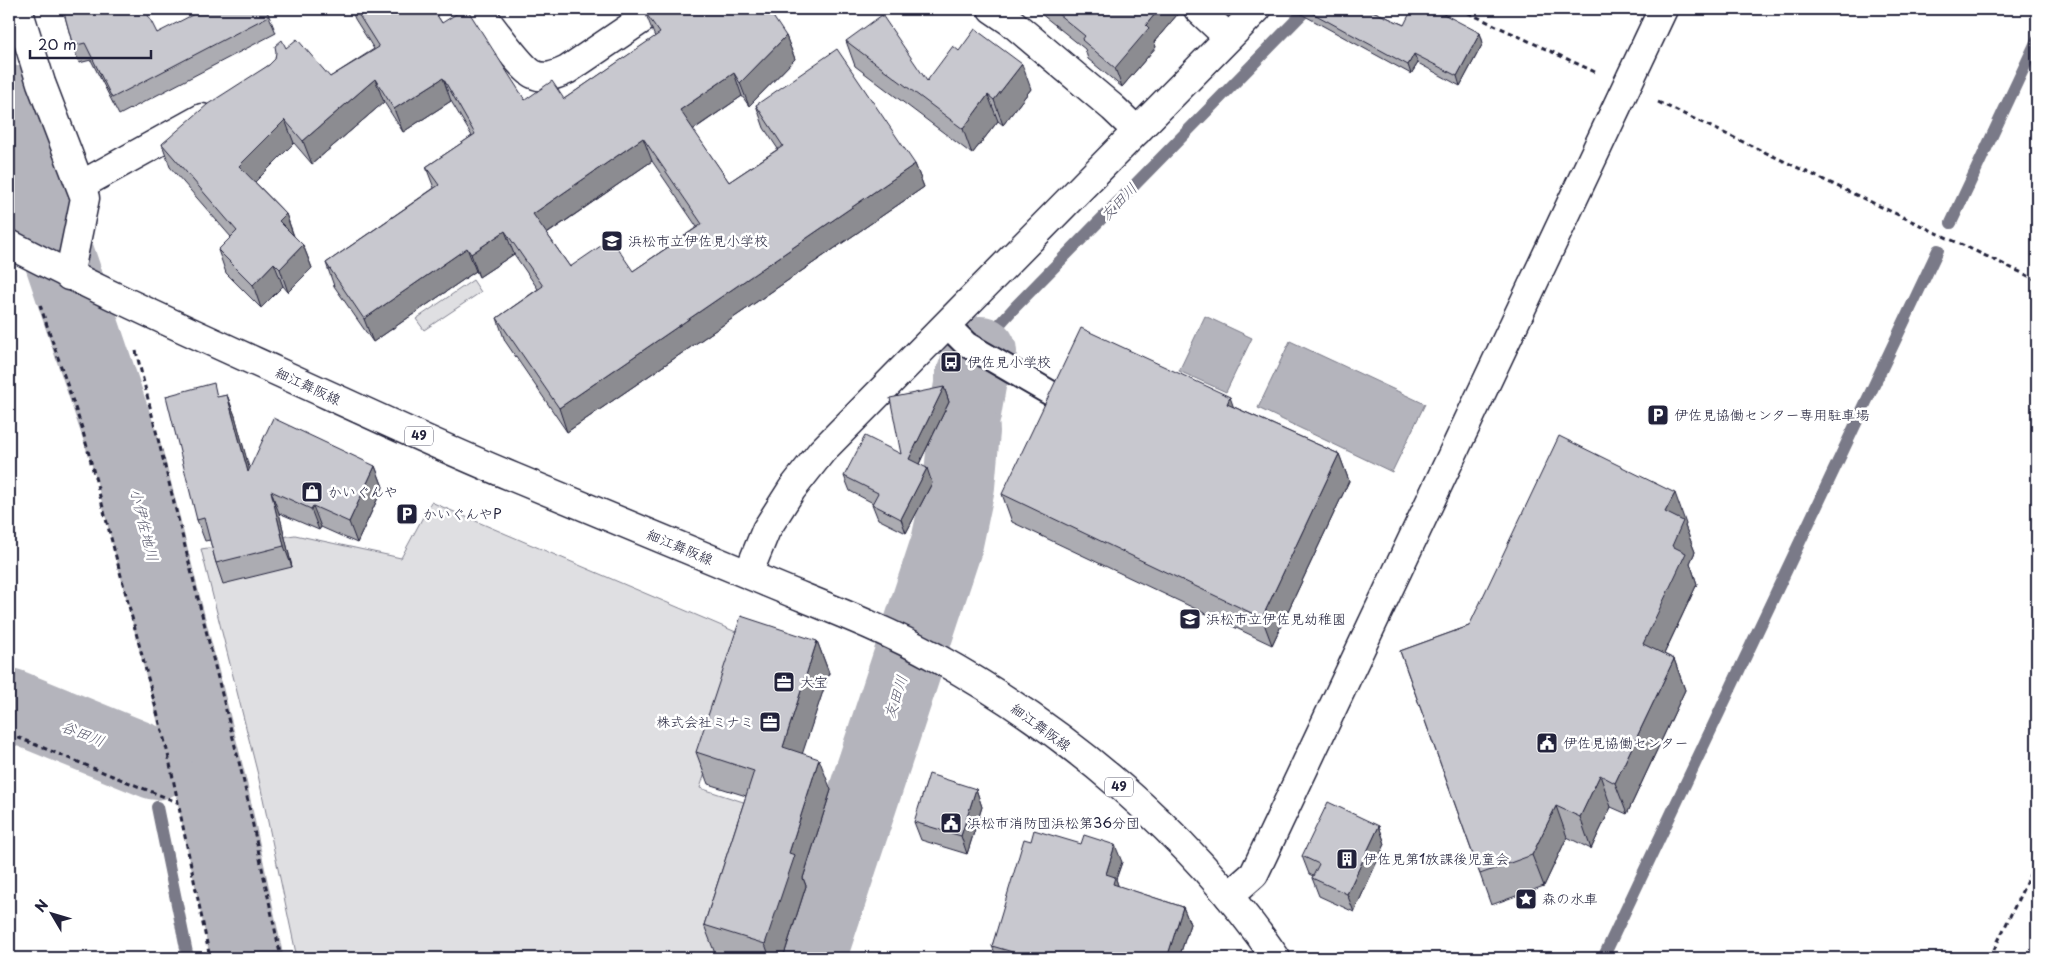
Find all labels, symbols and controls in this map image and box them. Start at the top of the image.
scale bar [30,28,151,60]
text: 20 m [38,32,77,55]
water label: 友田川 [1094,177,1142,225]
school or university icon: 浜松市立伊佐見小学校 [600,229,624,253]
place label: 浜松市立伊佐見小学校 [628,230,768,251]
bus stop icon: 伊佐見小学校 [939,350,963,374]
place label: 伊佐見小学校 [967,351,1051,372]
street label: 細江舞阪線 [272,361,344,410]
parking icon: 伊佐見協働センター専用駐車場 [1646,403,1670,427]
place label: 伊佐見協働センター専用駐車場 [1674,404,1869,425]
road number: 49 [405,426,433,446]
shop icon: かいぐんや [300,480,324,504]
place label: かいぐんや [328,481,398,502]
water label: 小伊佐地川 [125,485,166,564]
parking icon: かいぐんやP [395,502,419,526]
place label: かいぐんやP [423,503,502,524]
street label: 細江舞阪線 [644,523,717,570]
school or university icon: 浜松市立伊佐見幼稚園 [1178,607,1202,631]
place label: 浜松市立伊佐見幼稚園 [1206,608,1346,629]
office icon: 大宝 [772,670,796,694]
place label: 大宝 [800,671,828,692]
water label: 友田川 [877,672,912,721]
street label: 細江舞阪線 [1007,698,1076,756]
office icon: 株式会社ミナミ [758,710,782,734]
place label: 株式会社ミナミ [656,711,754,732]
water label: 谷田川 [58,714,109,752]
public building icon: 伊佐見協働センター [1535,731,1559,755]
place label: 伊佐見協働センター [1563,732,1688,753]
road number: 49 [1105,778,1133,796]
public building icon: 浜松市消防団浜松第36分団 [939,811,963,835]
place label: 浜松市消防団浜松第36分団 [967,812,1140,833]
building icon: 伊佐見第1放課後児童会 [1335,847,1359,871]
place label: 伊佐見第1放課後児童会 [1363,848,1509,869]
place icon: 森の水車 [1514,887,1538,911]
place label: 森の水車 [1542,888,1598,909]
north arrow [28,890,78,940]
text: N [30,895,53,917]

